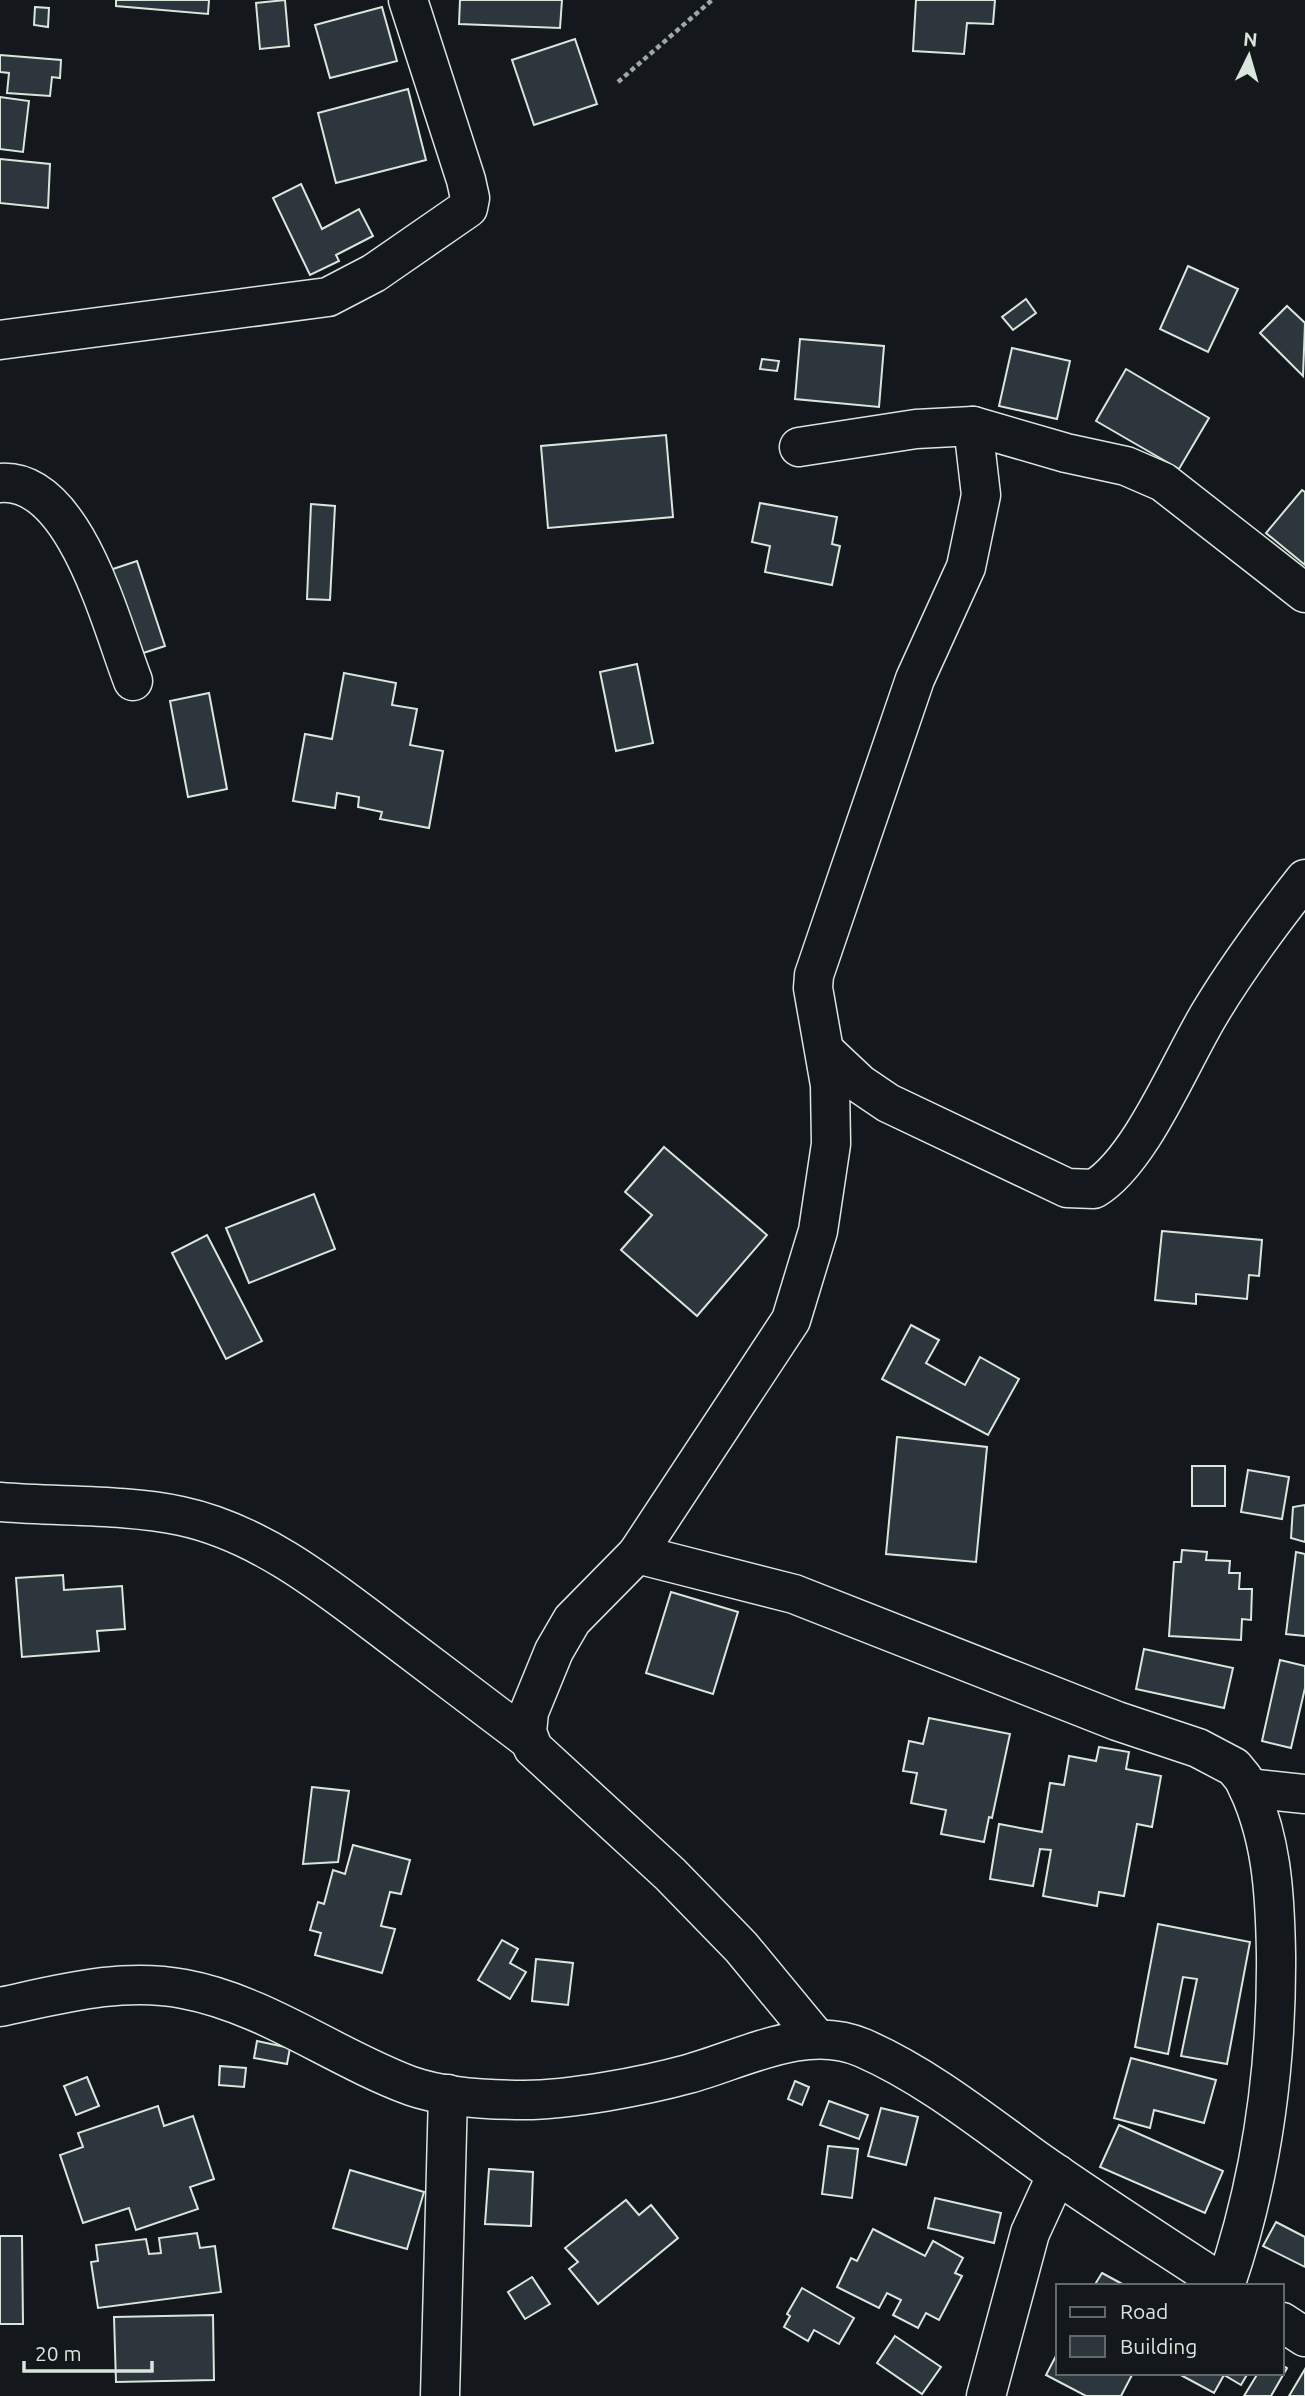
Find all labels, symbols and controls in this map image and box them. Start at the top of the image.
north arrow [1214,21,1284,91]
text: N [1242,27,1259,51]
legend [1056,2284,1284,2375]
text: Road [1120,2299,1168,2323]
scale bar [24,2330,152,2374]
text: Building [1120,2334,1197,2358]
text: 20 m [35,2341,82,2365]

